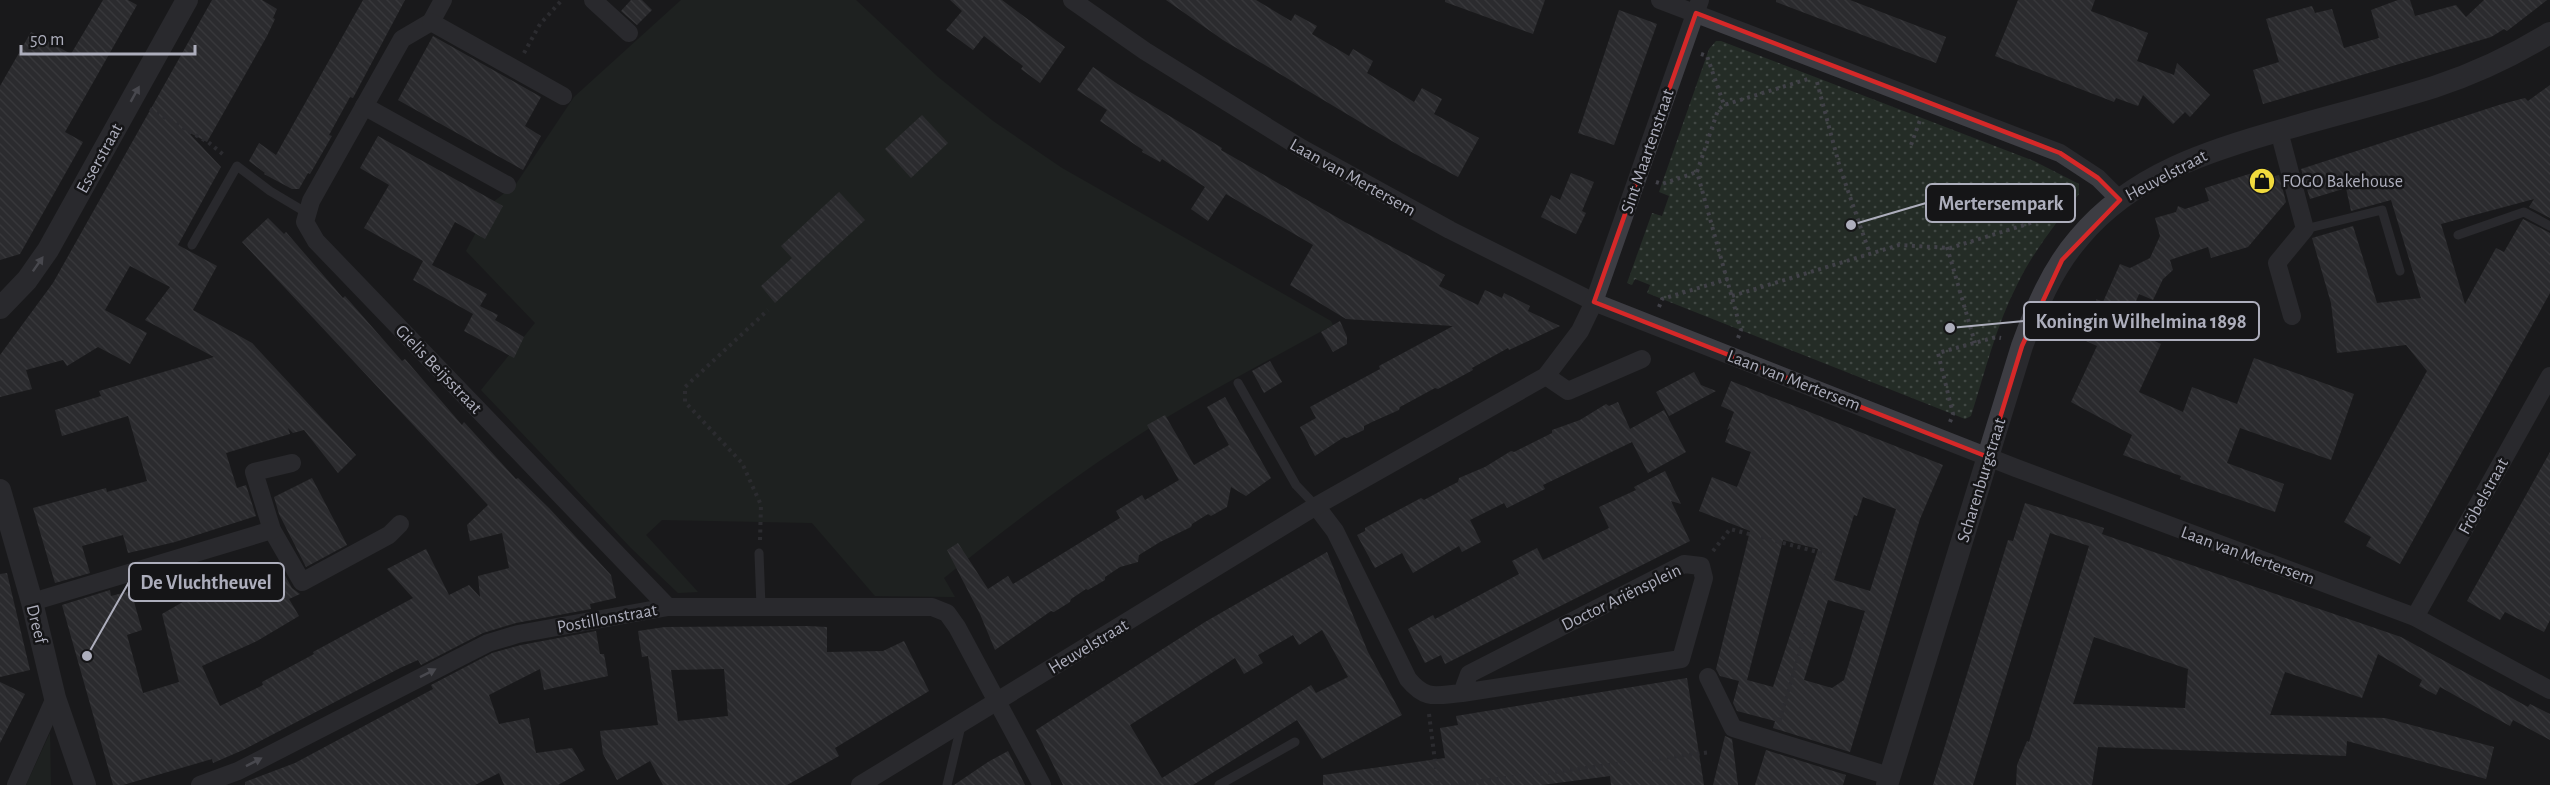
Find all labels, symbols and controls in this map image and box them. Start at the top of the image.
scale bar [21,18,195,56]
text: 50 m [30,31,64,49]
one-way arrow [130,86,140,103]
street label: Sint Maartenstraat [1618,86,1678,216]
street label: Esserstraat [73,120,126,196]
street label: Laan van Mertersem [1287,136,1418,220]
street label: Heuvelstraat [2123,147,2211,205]
shop icon: FOGO Bakehouse [2247,166,2277,196]
place label: FOGO Bakehouse [2282,173,2403,191]
callout: Mertersempark [1926,184,2075,222]
text: Mertersempark [1939,194,2064,214]
one-way arrow [32,256,44,272]
callout: Koningin Wilhelmina 1898 [2024,302,2259,340]
text: Koningin Wilhelmina 1898 [2035,312,2247,332]
street label: Gielis Beijsstraat [392,322,485,418]
street label: Laan van Mertersem [1725,347,1863,415]
street label: Scharenburgstraat [1954,416,2010,545]
street label: Fröbelstraat [2456,455,2512,538]
street label: Laan van Mertersem [2178,523,2317,588]
street label: Doctor Ariënsplein [1559,561,1684,635]
callout: De Vluchtheuvel [129,563,284,601]
text: De Vluchtheuvel [140,573,272,593]
street label: Postillonstraat [556,601,659,637]
street label: Dreef [23,603,50,647]
street label: Heuvelstraat [1045,616,1132,678]
one-way arrow [419,669,436,678]
one-way arrow [245,758,263,768]

